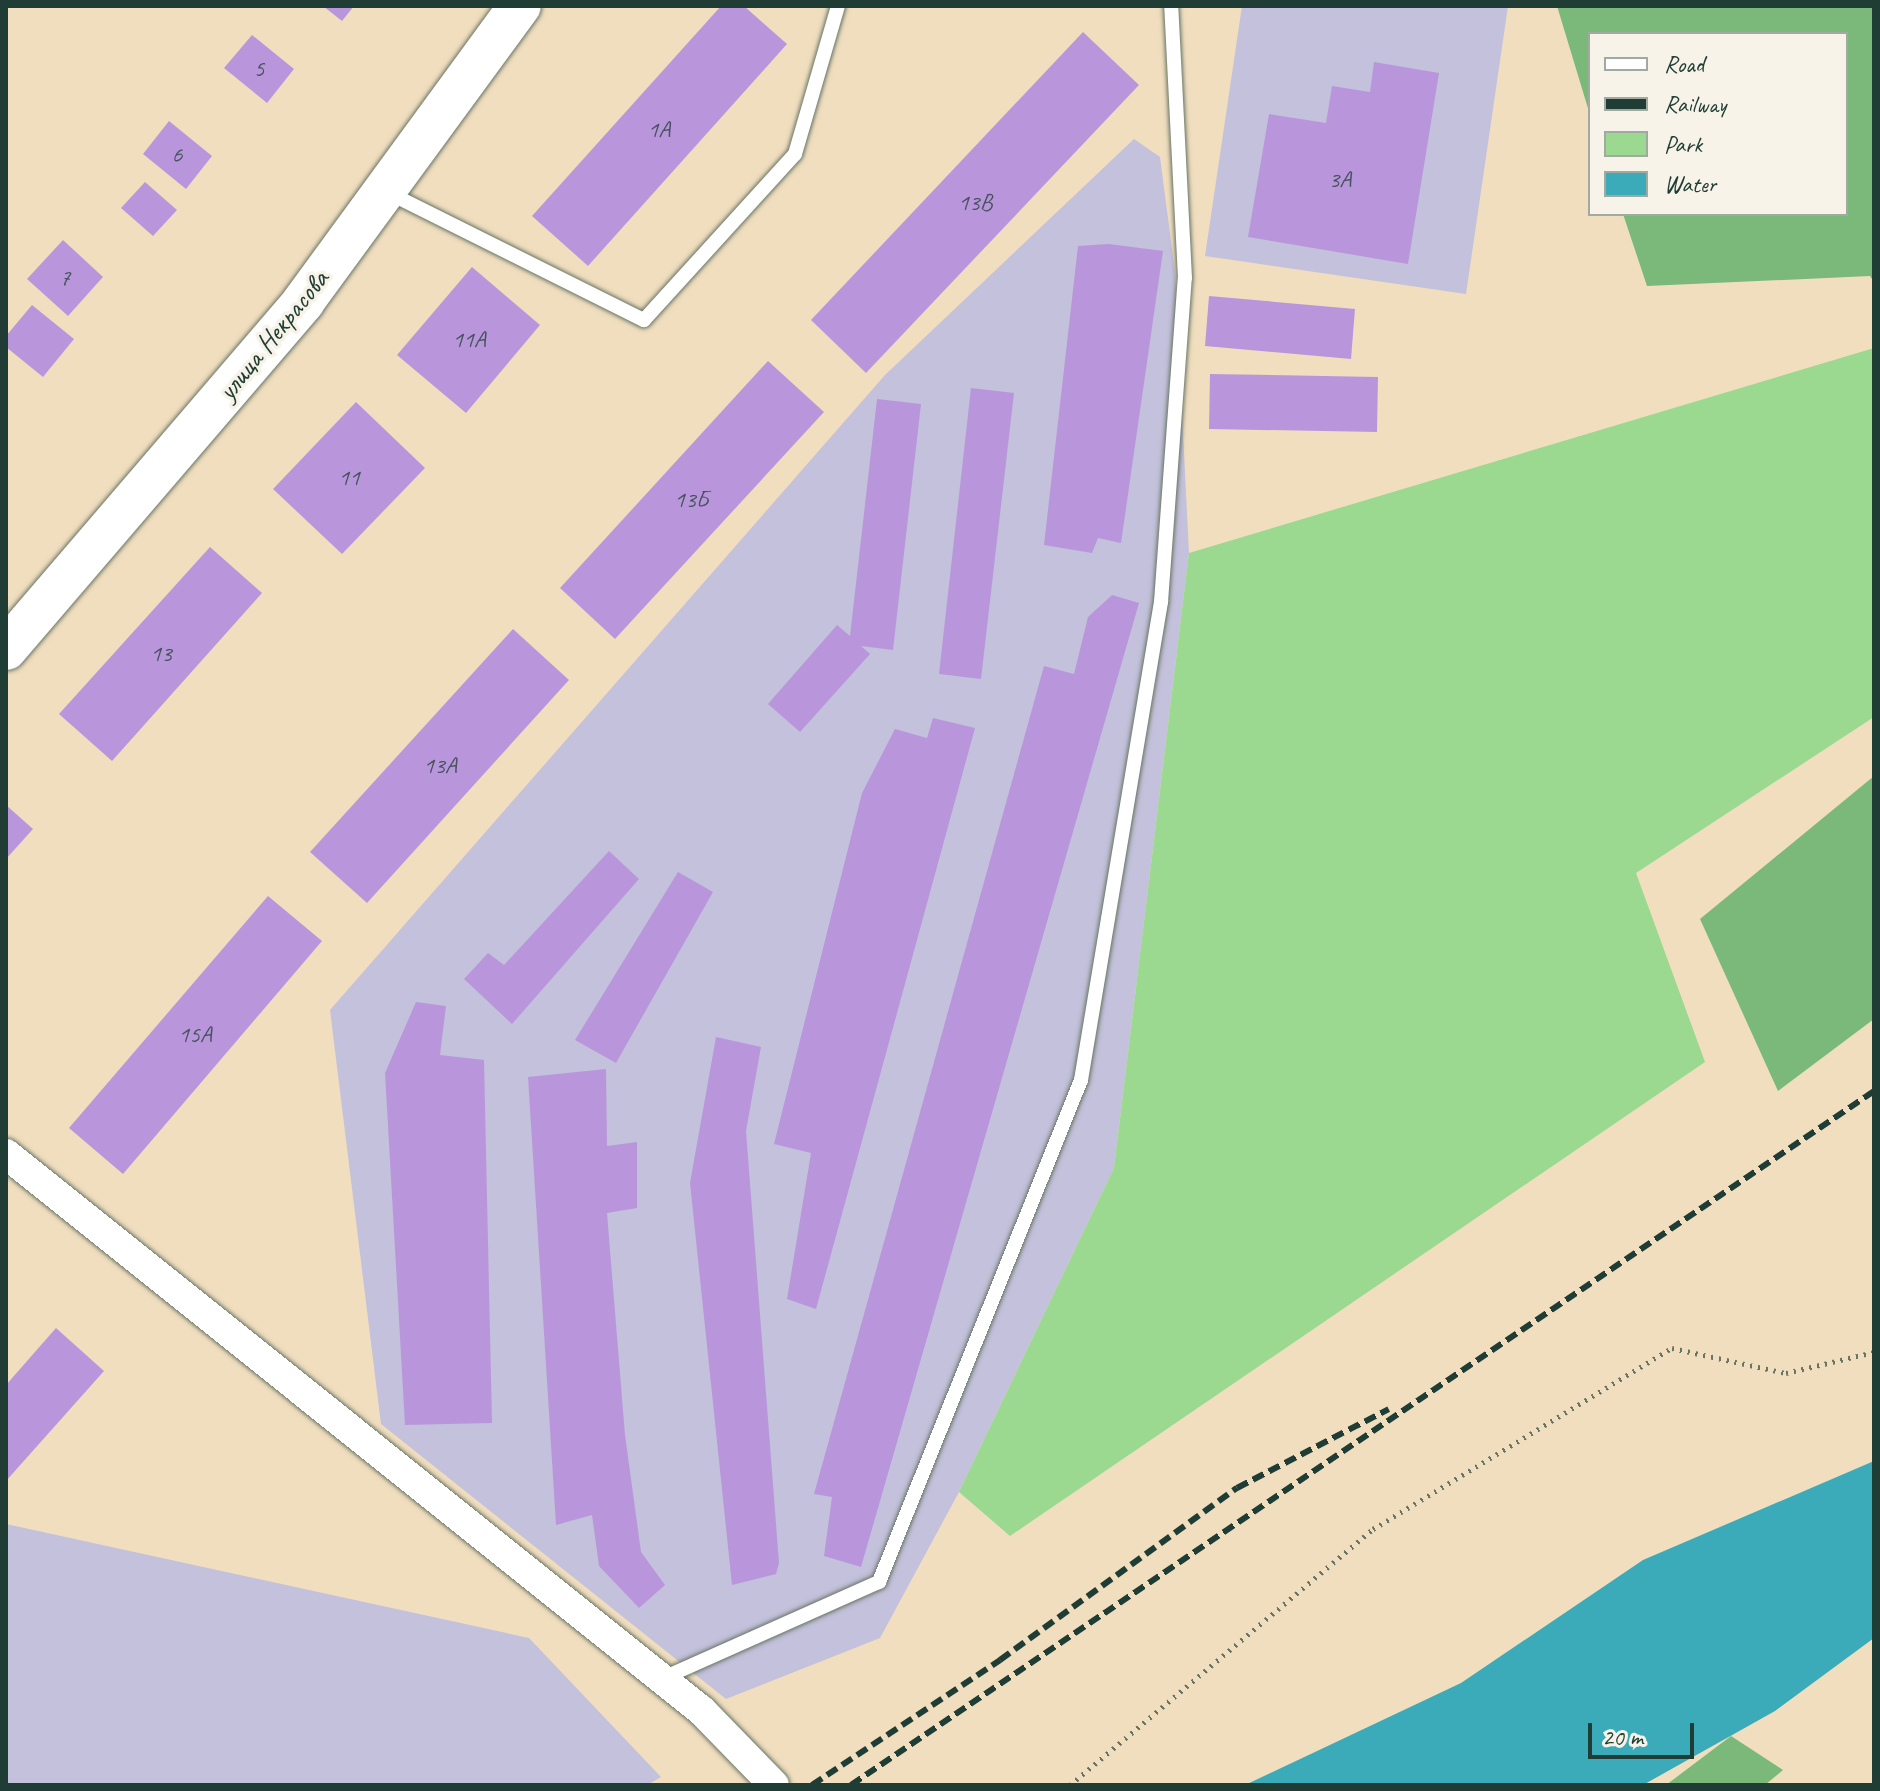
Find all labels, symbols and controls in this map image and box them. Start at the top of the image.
legend [1588,32,1848,216]
text: Road [1664,49,1704,79]
house number: 5 [254,55,264,83]
text: Railway [1664,89,1726,119]
house number: 1А [648,116,670,144]
text: Park [1664,129,1702,159]
house number: 6 [172,141,182,169]
house number: 3А [1329,166,1351,194]
text: Water [1664,169,1716,199]
house number: 13В [958,189,992,217]
street label: улица Некрасова [210,263,336,407]
house number: 7 [60,264,70,292]
house number: 11А [452,326,486,354]
house number: 11 [338,464,360,492]
house number: 13Б [674,486,708,514]
house number: 13 [150,640,172,668]
house number: 13А [423,752,457,780]
house number: 15А [178,1021,212,1049]
scale bar [1592,1707,1698,1757]
text: 20 m [1602,1722,1643,1752]

